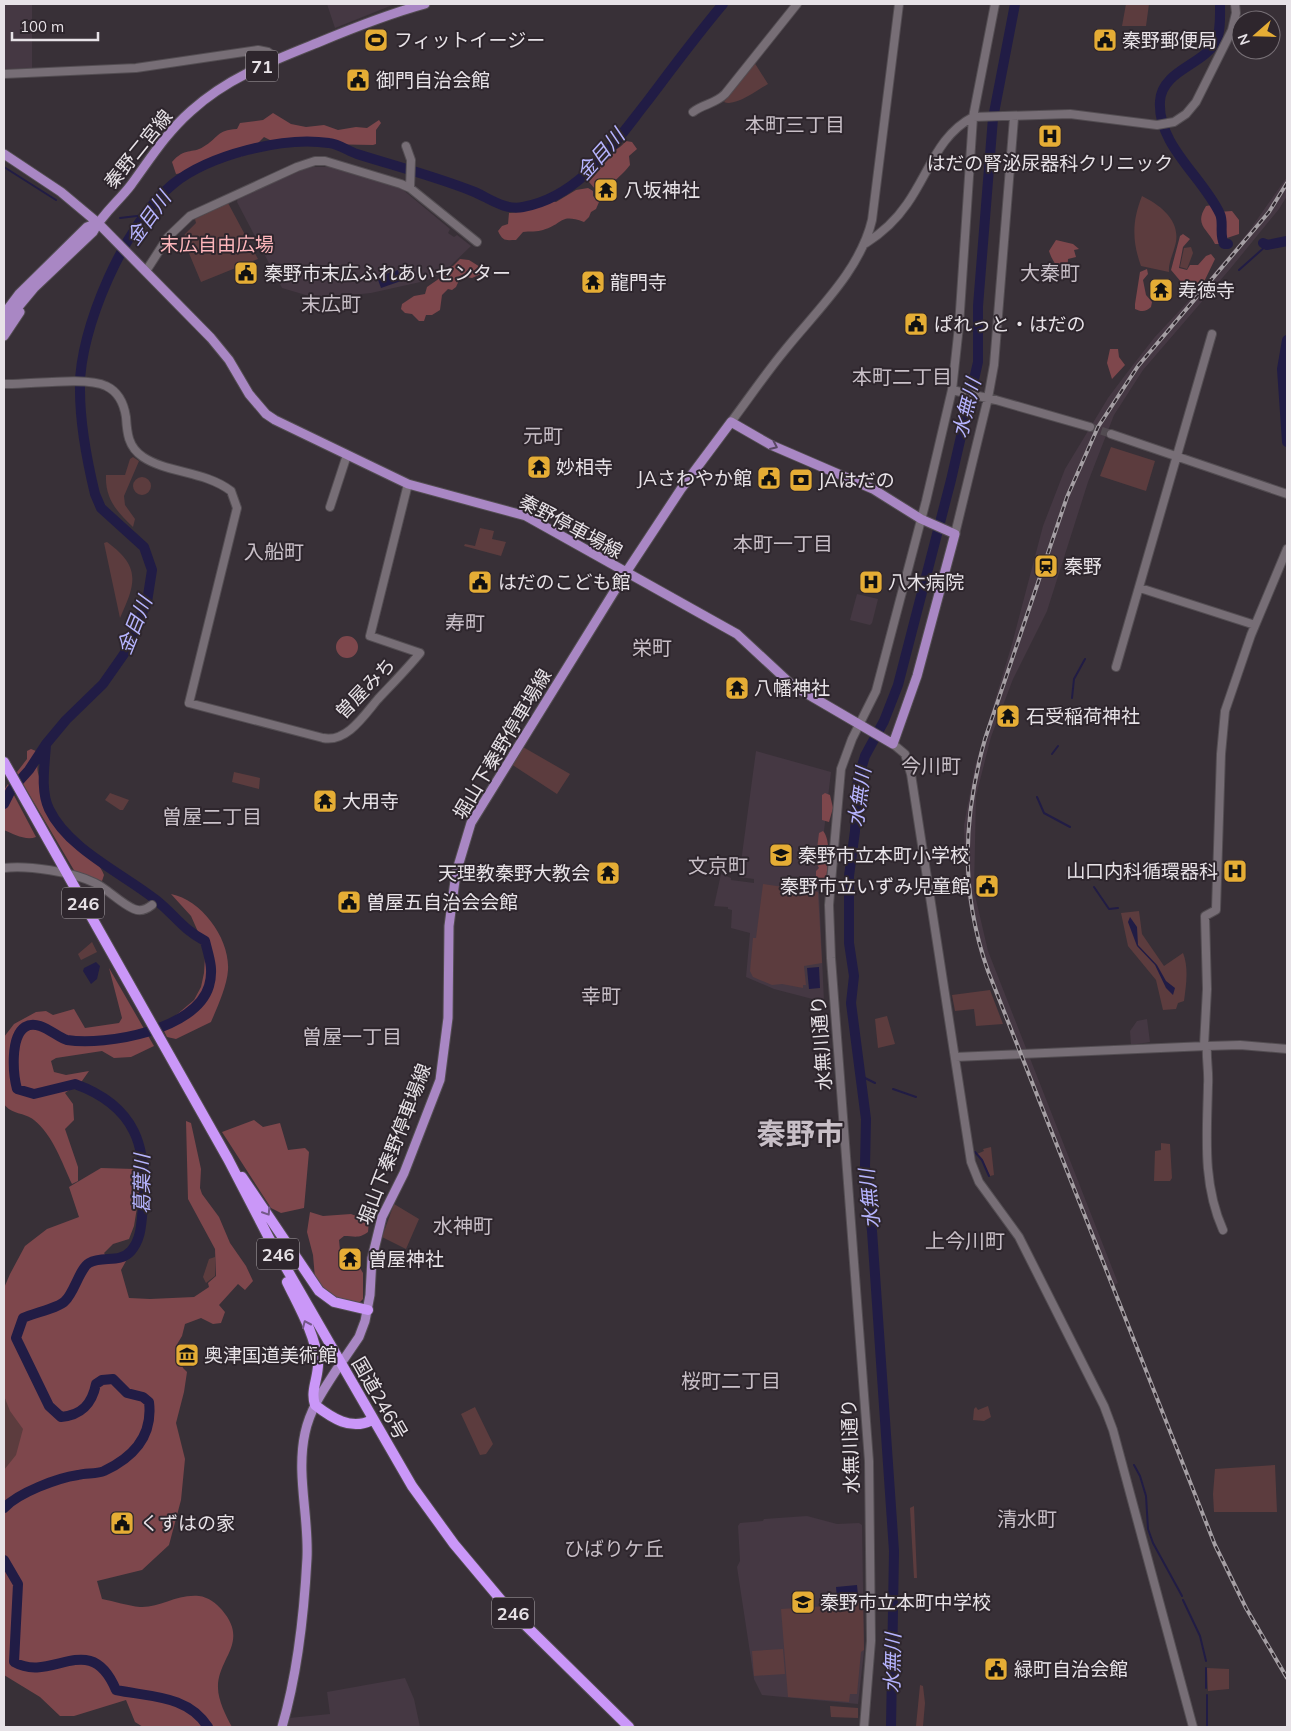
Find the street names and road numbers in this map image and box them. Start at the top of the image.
road number: 71 [246,50,278,82]
street label: 秦野二宮線 [99,105,177,193]
street label: 秦野停車場線 [515,489,627,563]
street label: 曽屋みち [330,652,400,724]
street label: 堀山下秦野停車場線 [448,665,556,823]
road number: 246 [62,888,104,918]
street label: 水無川通り [806,995,836,1091]
street label: 堀山下秦野停車場線 [352,1060,436,1228]
road number: 246 [257,1238,299,1270]
street label: 国道246号 [347,1353,413,1443]
street label: 水無川通り [836,1398,864,1494]
road number: 246 [492,1598,534,1629]

